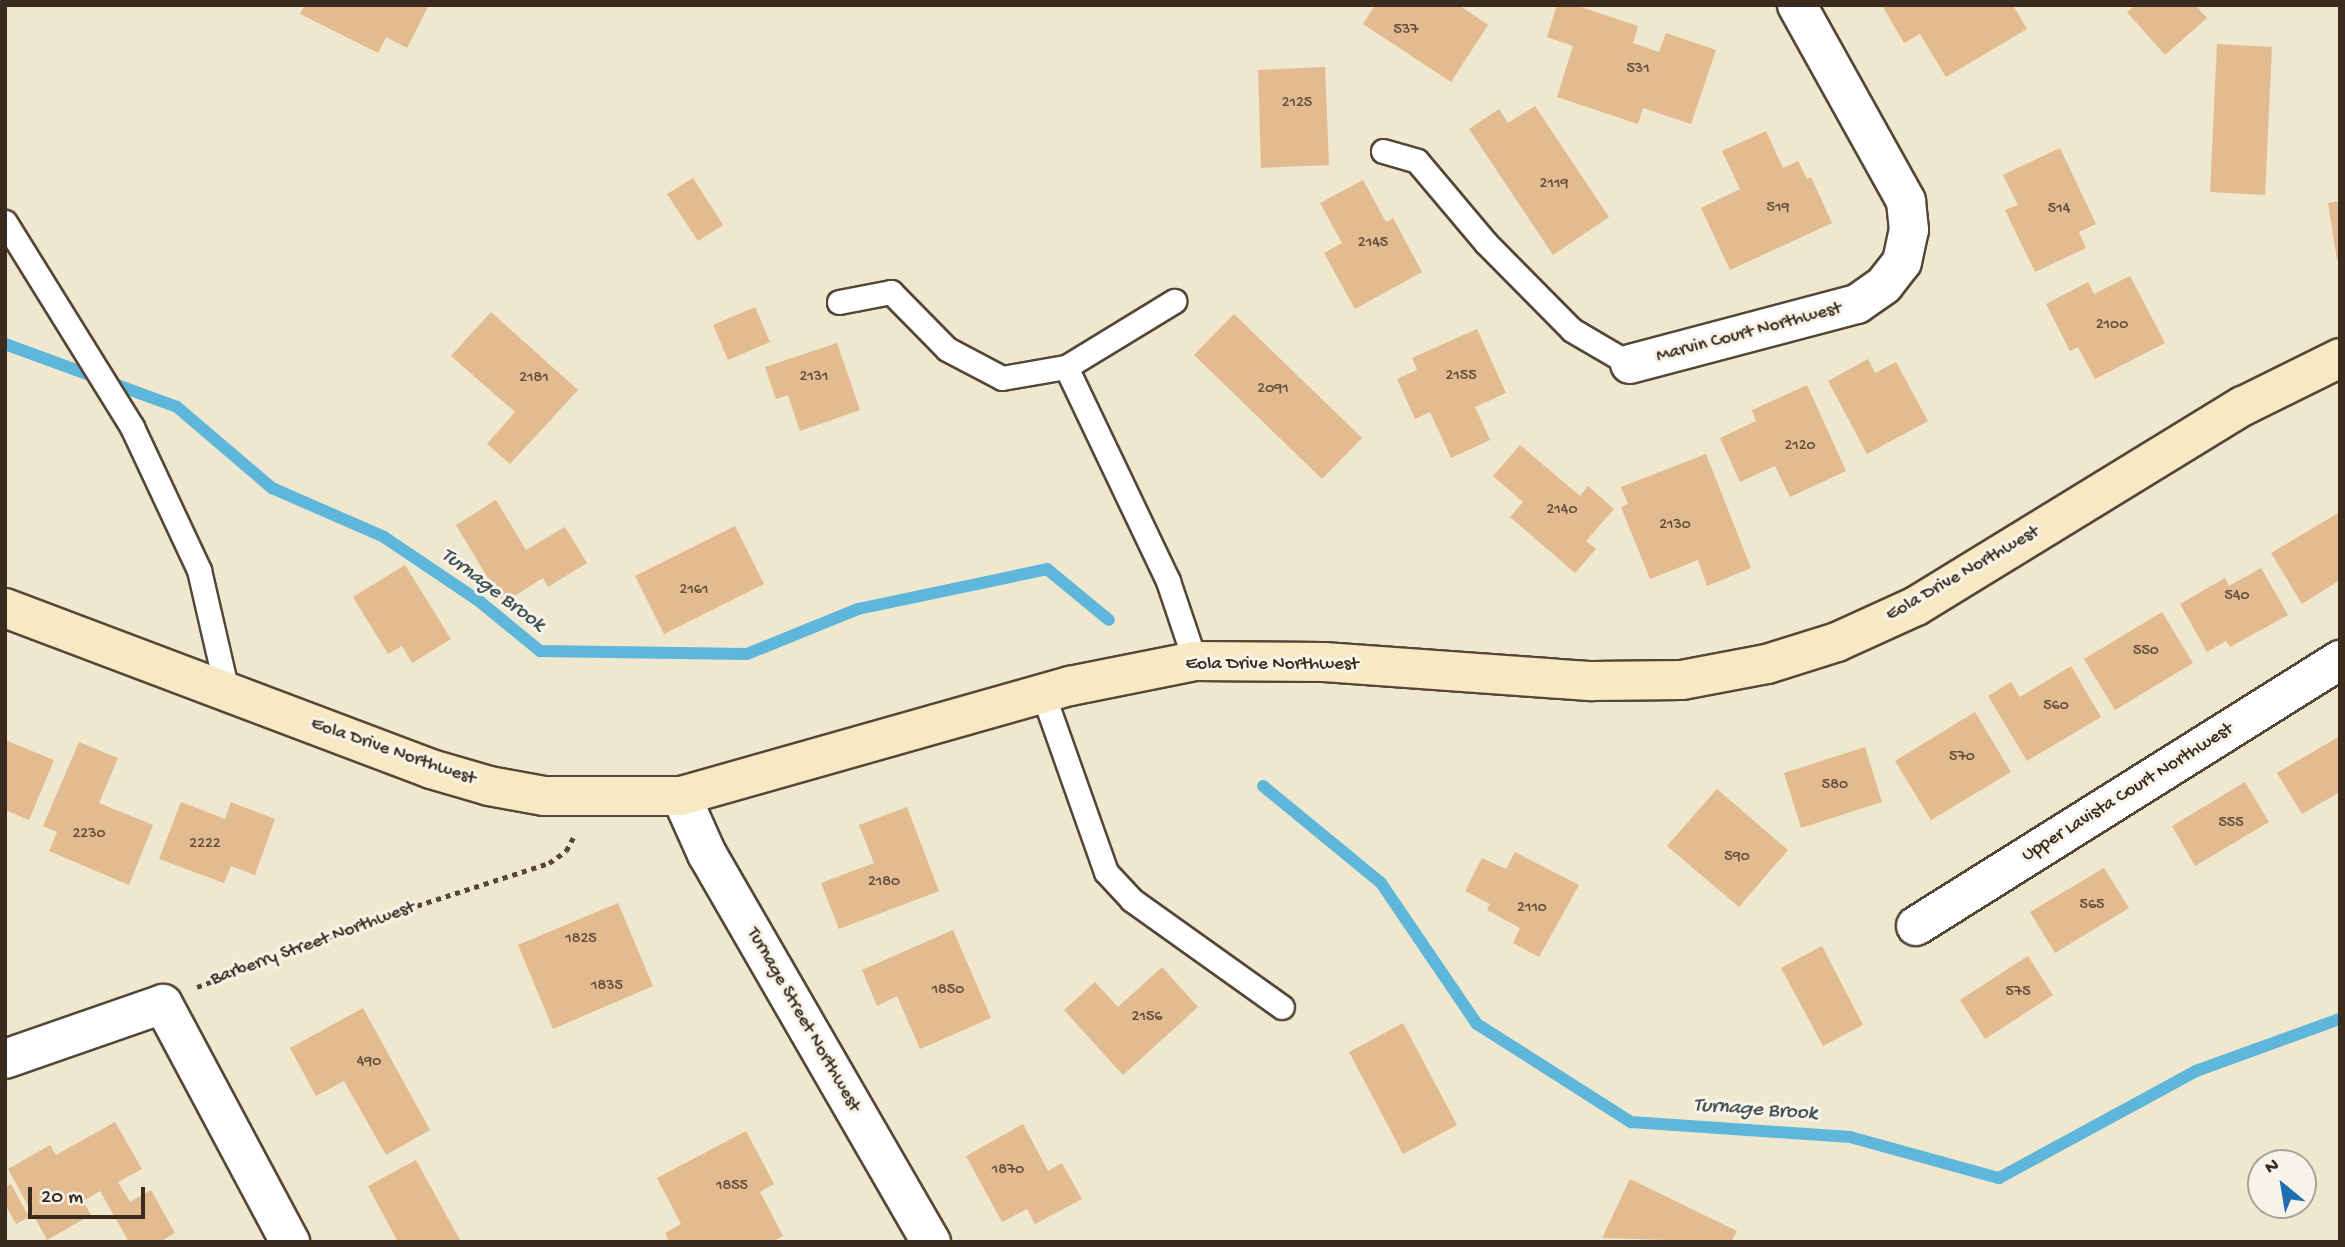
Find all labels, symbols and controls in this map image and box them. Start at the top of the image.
house number: 537 [1393,21,1419,41]
house number: 531 [1626,60,1650,80]
house number: 2125 [1282,94,1312,114]
house number: 2119 [1540,175,1568,195]
house number: 519 [1767,199,1789,219]
house number: 514 [2048,200,2070,220]
house number: 2145 [1358,234,1388,254]
street label: Marvin Court Northwest [1654,297,1844,369]
house number: 2100 [2096,316,2128,336]
house number: 2155 [1445,367,1477,387]
house number: 2131 [799,368,829,388]
house number: 2181 [519,369,549,389]
house number: 2091 [1257,380,1289,400]
house number: 2120 [1784,437,1816,457]
house number: 2140 [1547,501,1577,521]
house number: 2130 [1659,516,1691,536]
street label: Eola Drive Northwest [1882,521,2044,627]
water label: Turnage Brook [435,544,549,638]
house number: 2161 [680,581,708,601]
house number: 540 [2224,587,2250,607]
house number: 550 [2133,642,2159,662]
street label: Eola Drive Northwest [1185,654,1359,676]
house number: 560 [2043,697,2069,717]
street label: Eola Drive Northwest [307,713,479,791]
street label: Upper Lavista Court Northwest [2018,718,2238,868]
house number: 570 [1949,748,1975,768]
house number: 580 [1822,776,1848,796]
house number: 555 [2218,814,2244,834]
house number: 2230 [72,825,106,845]
house number: 2222 [189,835,221,855]
house number: 590 [1724,848,1750,868]
house number: 2180 [868,873,900,893]
street label: Barberry Street Northwest [208,896,418,992]
house number: 565 [2080,896,2104,916]
house number: 2110 [1517,899,1547,919]
street label: Turnage Street Northwest [741,924,865,1116]
house number: 1825 [565,930,597,950]
house number: 1835 [591,977,623,997]
house number: 1850 [932,981,964,1001]
house number: 575 [2005,983,2031,1003]
house number: 2156 [1132,1008,1162,1028]
house number: 490 [357,1053,381,1073]
water label: Turnage Brook [1692,1094,1818,1128]
north arrow [2247,1149,2317,1219]
text: N [2261,1154,2283,1180]
house number: 1870 [992,1161,1024,1181]
scale bar [32,1174,149,1218]
house number: 1855 [716,1177,748,1197]
text: 20 m [41,1186,83,1211]

